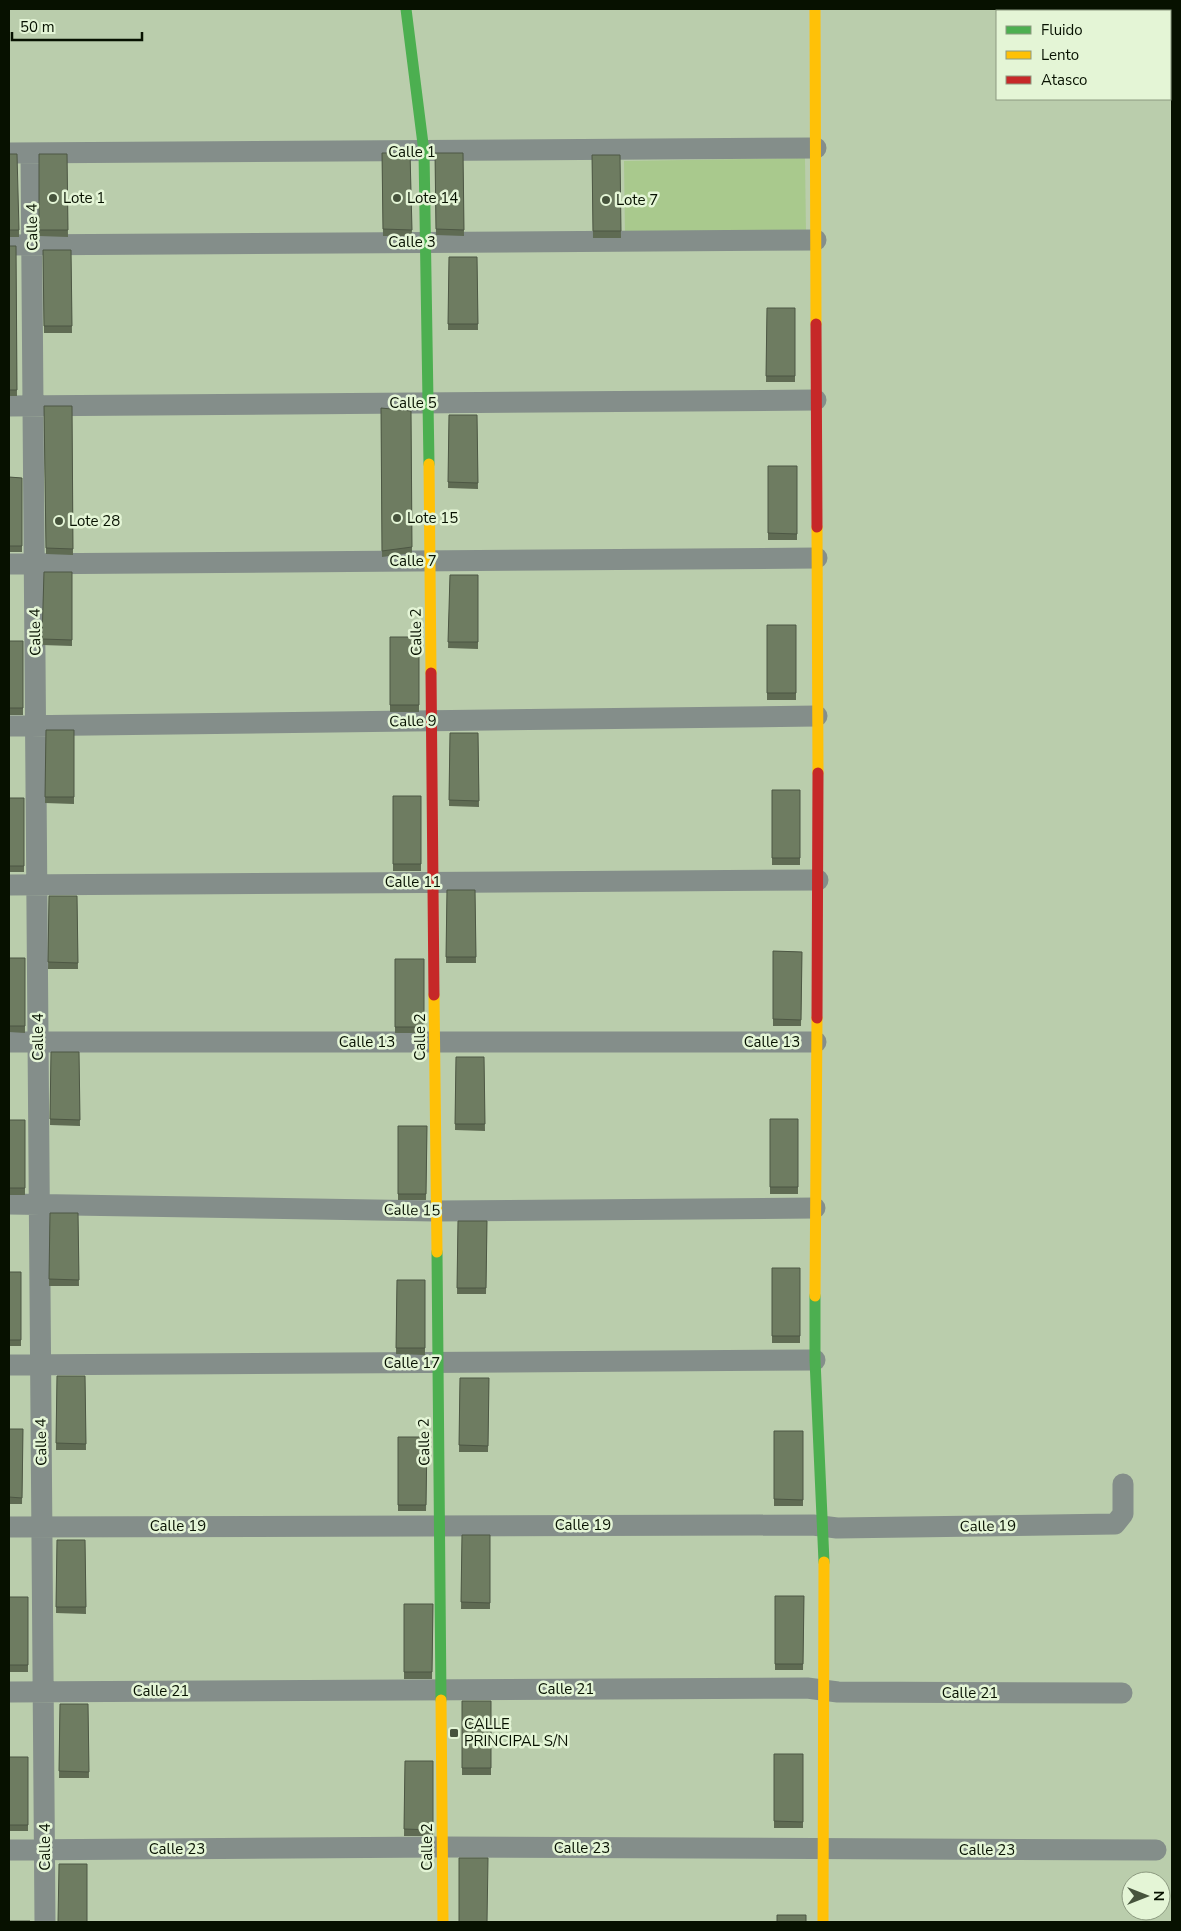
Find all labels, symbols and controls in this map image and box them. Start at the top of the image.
scale bar [12,10,142,42]
legend [996,10,1171,100]
text: 50 m [20,17,55,37]
text: Fluido [1041,20,1083,40]
text: Lento [1041,45,1079,65]
text: Atasco [1041,70,1087,90]
street label: Calle 1 [388,142,436,162]
place label: Lote 1 [63,188,105,208]
place label: Lote 14 [407,188,458,208]
place label: Lote 7 [616,190,658,210]
marker: Lote 1 [47,192,59,204]
marker: Lote 14 [391,192,403,204]
marker: Lote 7 [600,194,612,206]
street label: Calle 4 [22,203,42,251]
street label: Calle 3 [388,232,436,252]
street label: Calle 5 [389,393,437,413]
place label: Lote 15 [407,508,458,528]
place label: Lote 28 [69,511,120,531]
marker: Lote 15 [391,512,403,524]
marker: Lote 28 [53,515,65,527]
street label: Calle 7 [389,551,437,571]
street label: Calle 4 [25,608,45,656]
street label: Calle 2 [406,608,426,656]
street label: Calle 9 [389,711,437,731]
street label: Calle 11 [385,872,441,892]
street label: Calle 4 [28,1013,48,1061]
street label: Calle 2 [410,1013,430,1061]
street label: Calle 13 [339,1032,395,1052]
street label: Calle 13 [744,1032,800,1052]
street label: Calle 15 [384,1200,440,1220]
street label: Calle 17 [384,1353,440,1373]
street label: Calle 4 [31,1418,51,1466]
street label: Calle 2 [414,1418,434,1466]
street label: Calle 19 [555,1515,611,1535]
street label: Calle 19 [150,1516,206,1536]
street label: Calle 19 [960,1516,1016,1536]
street label: Calle 21 [538,1679,594,1699]
street label: Calle 21 [133,1681,189,1701]
street label: Calle 21 [942,1683,998,1703]
place label: CALLE PRINCIPAL S/N [464,1714,568,1751]
marker: CALLE PRINCIPAL S/N [448,1727,460,1739]
street label: Calle 4 [35,1823,55,1871]
street label: Calle 2 [417,1823,437,1871]
street label: Calle 23 [554,1838,610,1858]
street label: Calle 23 [149,1839,205,1859]
street label: Calle 23 [959,1840,1015,1860]
north arrow [1121,1871,1171,1921]
text: N [1149,1891,1168,1901]

